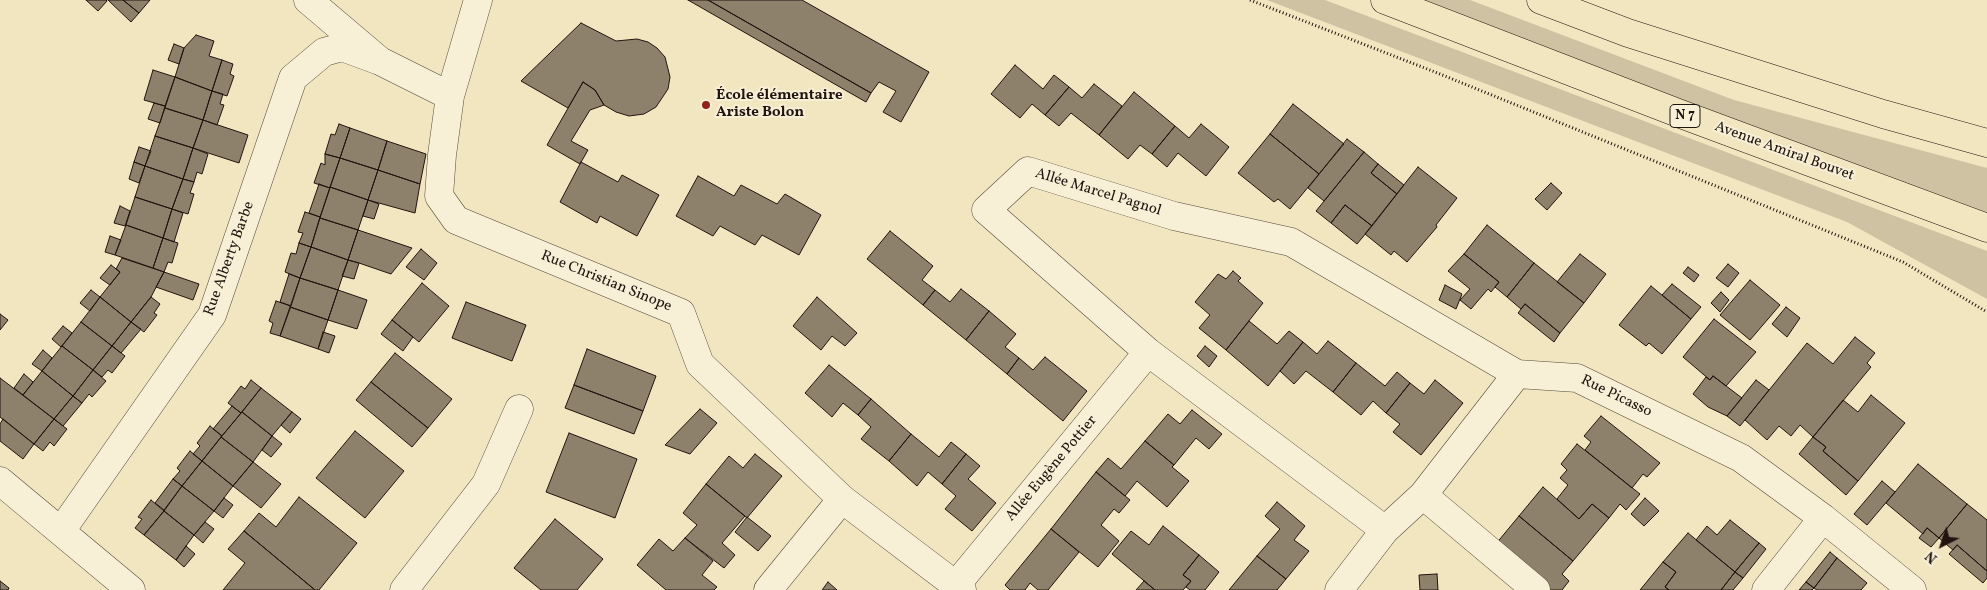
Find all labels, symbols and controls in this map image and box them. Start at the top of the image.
place label: École élémentaire Ariste Bolon [716,87,843,122]
marker: École élémentaire Ariste Bolon [700,99,712,111]
road number: N 7 [1670,104,1700,128]
street label: Avenue Amiral Bouvet [1712,118,1856,186]
street label: Allée Marcel Pagnol [1033,165,1163,221]
street label: Rue Alberty Barbe [201,199,259,319]
street label: Rue Christian Sinope [538,248,674,316]
street label: Rue Picasso [1577,372,1655,422]
street label: Allée Eugène Pottier [1002,412,1102,526]
north arrow [1917,520,1967,570]
text: N [1922,546,1942,567]

